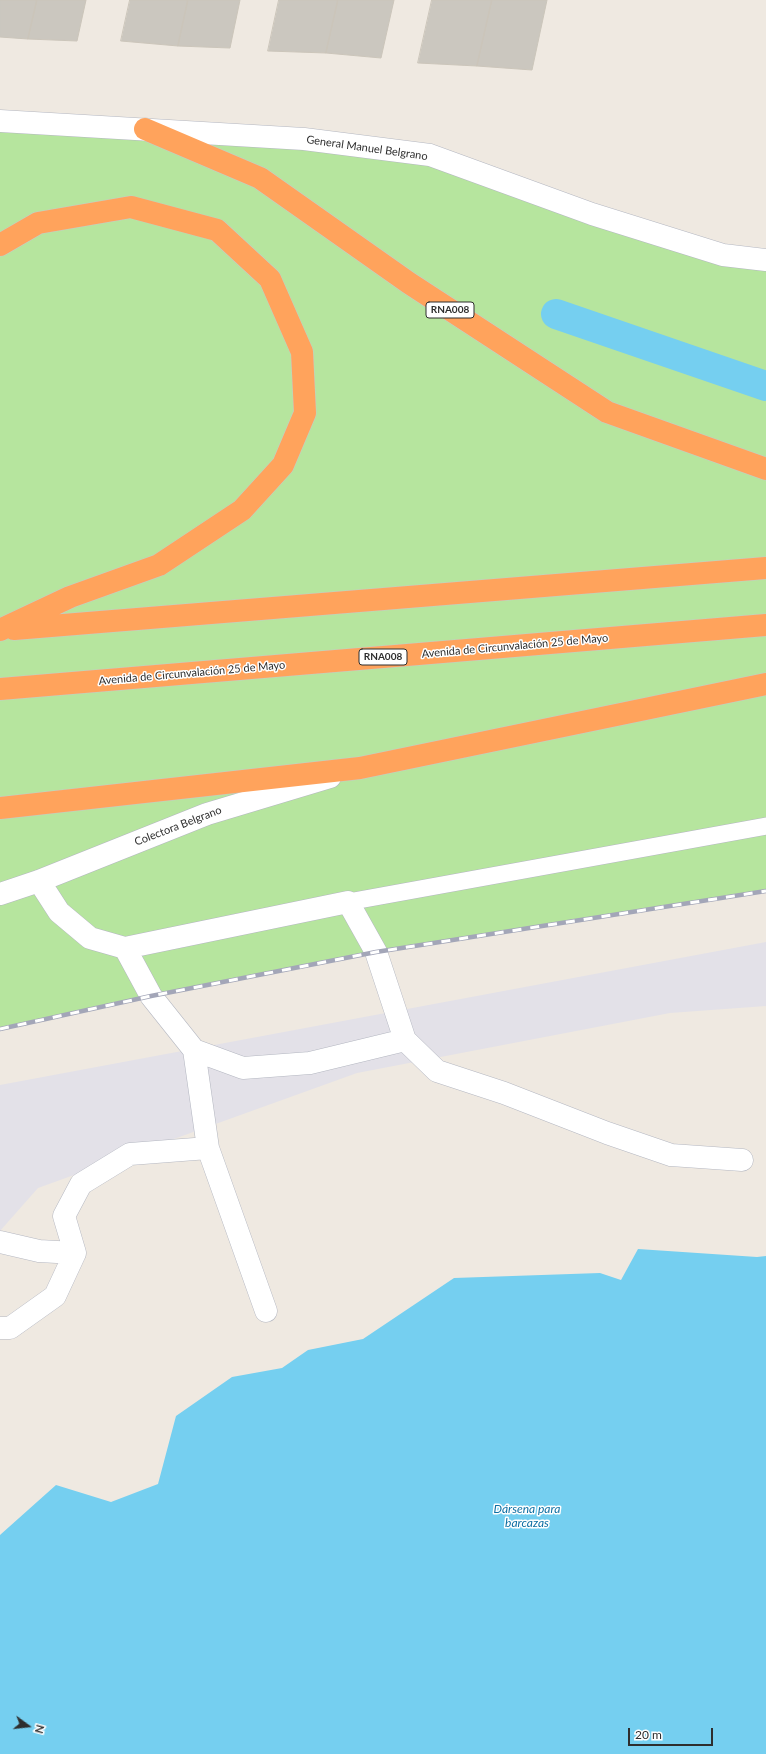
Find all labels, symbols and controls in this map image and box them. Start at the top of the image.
street label: General Manuel Belgrano [305,133,429,163]
road number: RNA008 [426,302,474,318]
street label: Avenida de Circunvalación 25 de Mayo [421,631,609,661]
road number: RNA008 [359,649,407,665]
street label: Avenida de Circunvalación 25 de Mayo [98,658,286,688]
street label: Colectora Belgrano [133,803,223,849]
water label: Dársena para barcazas [494,1502,560,1530]
north arrow [8,1706,48,1746]
scale bar [630,1720,715,1746]
text: N [33,1723,47,1735]
text: 20 m [635,1727,662,1742]

